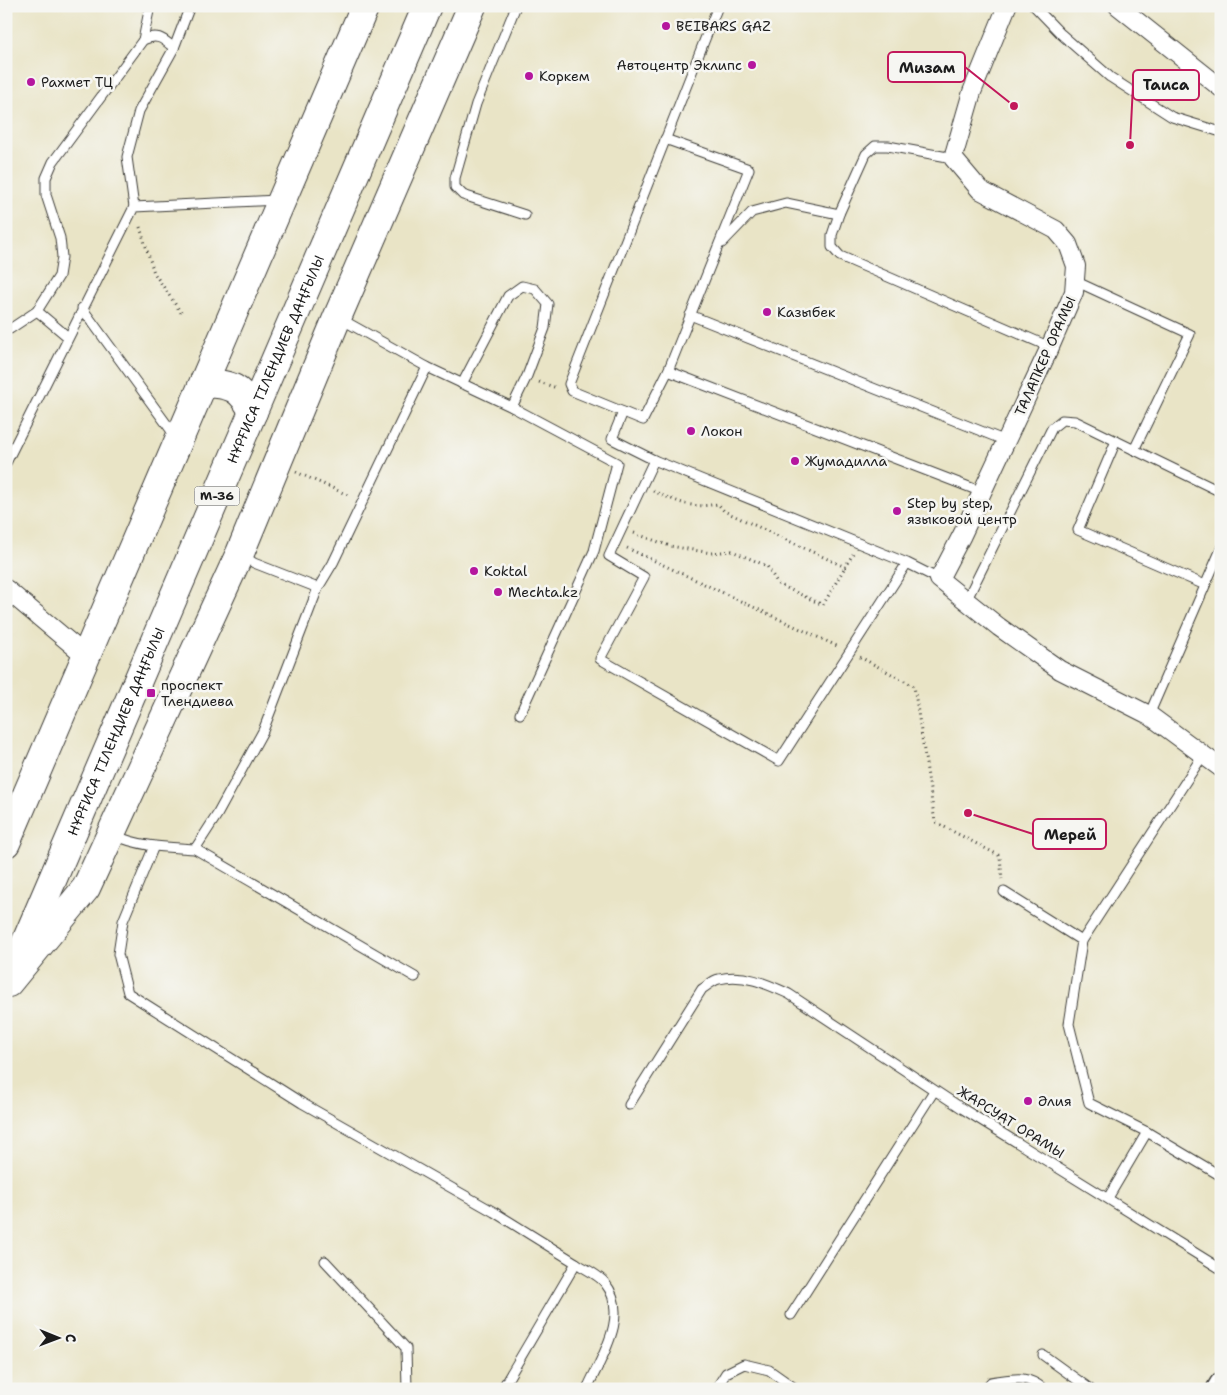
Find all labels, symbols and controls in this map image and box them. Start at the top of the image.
place label: BEIBARS GAZ [676,17,771,35]
marker: BEIBARS GAZ [660,20,672,32]
callout: Мизам [888,52,965,82]
place label: Автоцентр Эклипс [616,56,742,74]
text: Мизам [899,58,956,78]
marker: Автоцентр Эклипс [746,59,758,71]
place label: Коркем [539,67,590,85]
marker: Коркем [523,70,535,82]
callout: Таиса [1133,70,1199,100]
place label: Рахмет ТЦ [41,73,113,91]
text: Таиса [1143,75,1190,95]
marker: Рахмет ТЦ [25,76,37,88]
street label: НҰРҒИСА ТІЛЕНДИЕВ ДАҢҒЫЛЫ [223,252,328,466]
street label: ТАЛАПКЕР ОРАМЫ [1011,293,1079,419]
place label: Казыбек [777,303,836,321]
marker: Казыбек [761,306,773,318]
place label: Локон [701,422,742,440]
marker: Локон [685,425,697,437]
place label: Жумадилла [805,452,887,470]
marker: Жумадилла [789,455,801,467]
road number: M-36 [194,486,240,506]
place label: Step by step, языковой центр [907,494,1017,528]
marker: Step by step, языковой центр [891,505,903,517]
place label: Koktal [484,562,528,580]
marker: Koktal [468,565,480,577]
place label: Mechta.kz [508,583,578,601]
marker: Mechta.kz [492,586,504,598]
street label: НҰРҒИСА ТІЛЕНДИЕВ ДАҢҒЫЛЫ [63,625,169,838]
place label: проспект Тлендиева [161,676,234,710]
marker: проспект Тлендиева [145,687,157,699]
callout: Мерей [1033,819,1106,849]
text: Мерей [1044,825,1097,845]
street label: ЖАРСУАТ ОРАМЫ [954,1082,1068,1162]
place label: Әлия [1038,1092,1072,1110]
marker: Әлия [1022,1095,1034,1107]
north arrow [32,1312,82,1362]
text: С [62,1334,80,1343]

